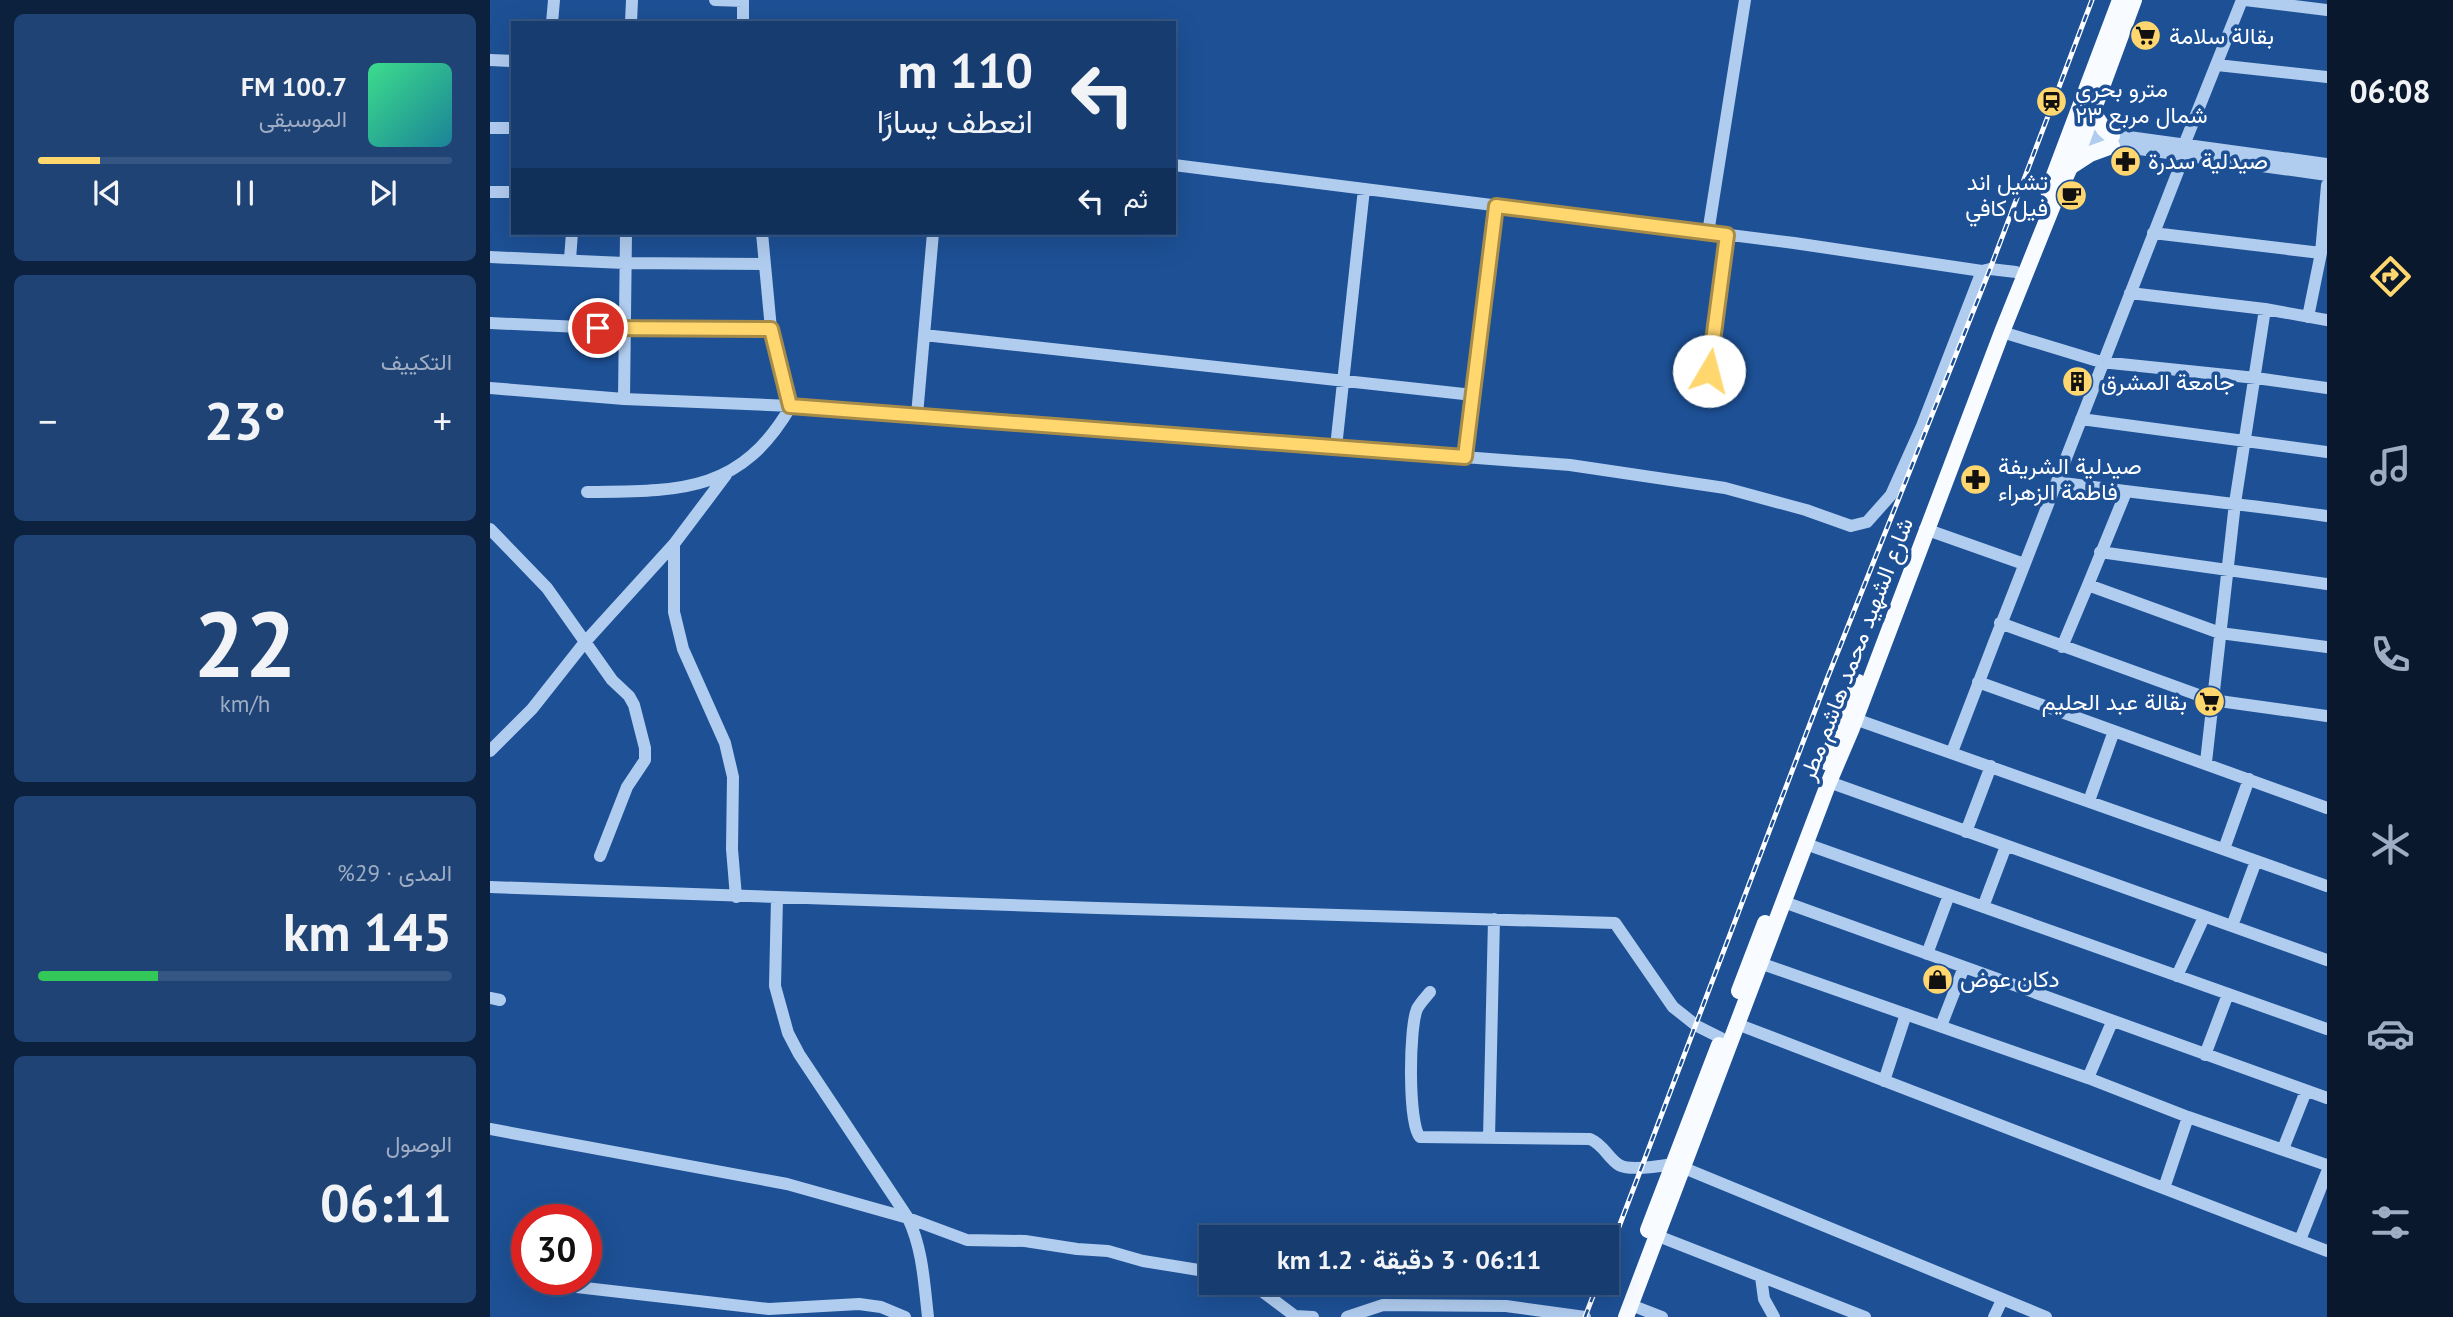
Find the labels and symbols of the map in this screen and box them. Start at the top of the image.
supermarket icon: بقالة سلامة [2129,19,2163,53]
place label: بقالة سلامة [2169,21,2274,50]
place label: مترو بحري شمال مربع ٢٣ [2075,74,2208,131]
station icon: مترو بحري شمال مربع ٢٣ [2035,85,2069,119]
pharmacy icon: صيدلية سدرة [2108,144,2142,178]
place label: صيدلية سدرة [2148,146,2268,176]
place label: تشيل اند فيل كافي [1965,167,2048,227]
cafe icon: تشيل اند فيل كافي [2054,178,2088,212]
pin [568,298,628,358]
position arrow [1672,334,1746,408]
building icon: جامعة المشرق [2061,365,2095,399]
place label: جامعة المشرق [2101,367,2235,397]
place label: صيدلية الشريفة فاطمة الزهراء [1998,451,2142,507]
pharmacy icon: صيدلية الشريفة فاطمة الزهراء [1958,462,1992,496]
street label: شارع الشهيد محمد هاشم مطر [1792,513,1921,786]
supermarket icon: بقالة عبد الحليم [2193,685,2227,719]
place label: بقالة عبد الحليم [2042,687,2187,717]
shop icon: دكان عوض [1920,962,1954,996]
place label: دكان عوض [1960,964,2060,994]
speed limit sign: 30 [511,1204,602,1295]

